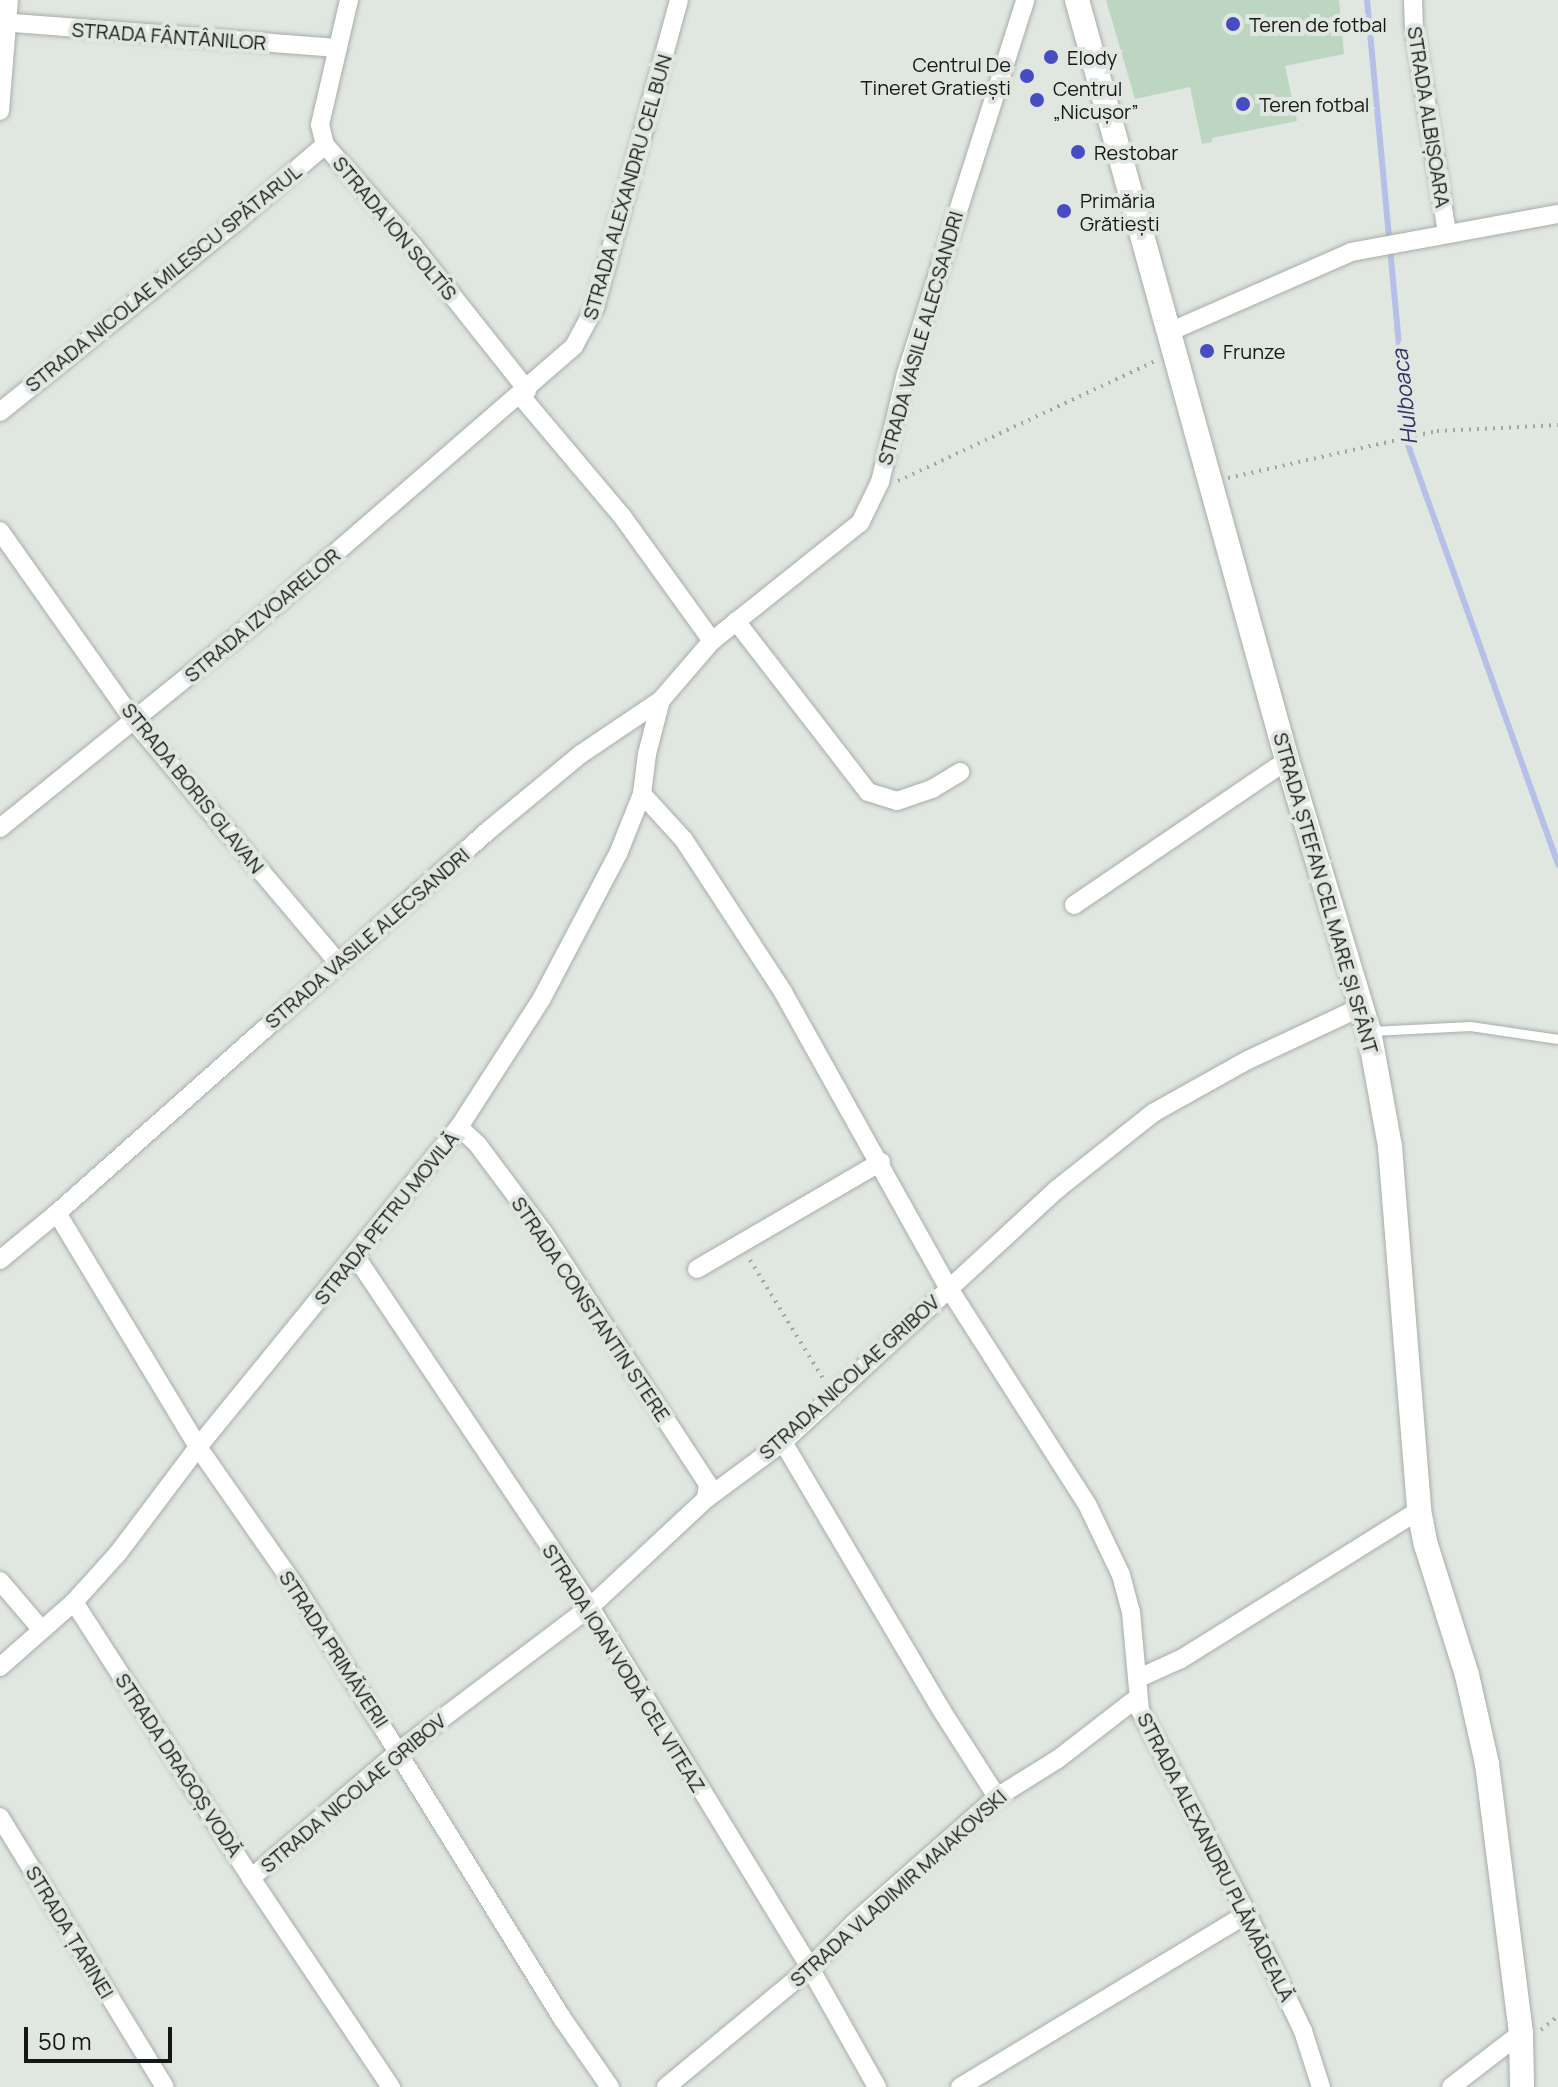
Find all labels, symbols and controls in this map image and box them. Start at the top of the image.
place label: Teren de fotbal [1249,12,1387,36]
marker: Teren de fotbal [1224,15,1242,33]
street label: STRADA FÂNTÂNILOR [71,17,267,55]
street label: STRADA ALBIȘOARA [1403,25,1455,209]
place label: Elody [1067,45,1117,69]
marker: Elody [1042,48,1060,66]
street label: STRADA ALEXANDRU CEL BUN [577,51,677,323]
place label: Centrul De Tineret Gratiești [861,52,1011,99]
marker: Centrul De Tineret Gratiești [1018,67,1036,85]
place label: Centrul „Nicușor” [1053,76,1139,123]
marker: Centrul „Nicușor” [1028,91,1046,109]
place label: Teren fotbal [1259,92,1369,116]
marker: Teren fotbal [1234,95,1252,113]
place label: Restobar [1094,140,1178,164]
marker: Restobar [1069,143,1087,161]
street label: STRADA ION SOLTÎS [328,151,462,305]
street label: STRADA NICOLAE MILESCU SPĂTARUL [20,159,306,397]
place label: Primăria Grătiești [1080,188,1160,235]
marker: Primăria Grătiești [1055,202,1073,220]
street label: STRADA VASILE ALECSANDRI [872,208,968,468]
place label: Frunze [1223,339,1286,363]
marker: Frunze [1198,342,1216,360]
water label: Hulboaca [1387,348,1423,446]
street label: STRADA IZVOARELOR [179,543,345,687]
street label: STRADA BORIS GLAVAN [117,698,269,878]
street label: STRADA ȘTEFAN CEL MARE ȘI SFÂNT [1268,729,1384,1057]
street label: STRADA VASILE ALECSANDRI [260,843,474,1033]
street label: STRADA PETRU MOVILĂ [309,1127,463,1309]
street label: STRADA CONSTANTIN STERE [507,1192,675,1426]
street label: STRADA NICOLAE GRIBOV [754,1290,944,1464]
street label: STRADA IOAN VODĂ CEL VITEAZ [537,1539,711,1797]
street label: STRADA PRIMĂVERII [274,1566,394,1732]
street label: STRADA DRAGOȘ VODĂ [111,1669,247,1861]
street label: STRADA NICOLAE GRIBOV [256,1709,450,1877]
street label: STRADA ALEXANDRU PLĂMĂDEALĂ [1132,1709,1300,2005]
street label: STRADA VLADIMIR MAIAKOVSKI [785,1784,1011,1992]
street label: STRADA ȚARINEI [21,1861,119,2003]
scale bar [28,2011,176,2061]
text: 50 m [38,2024,92,2057]

